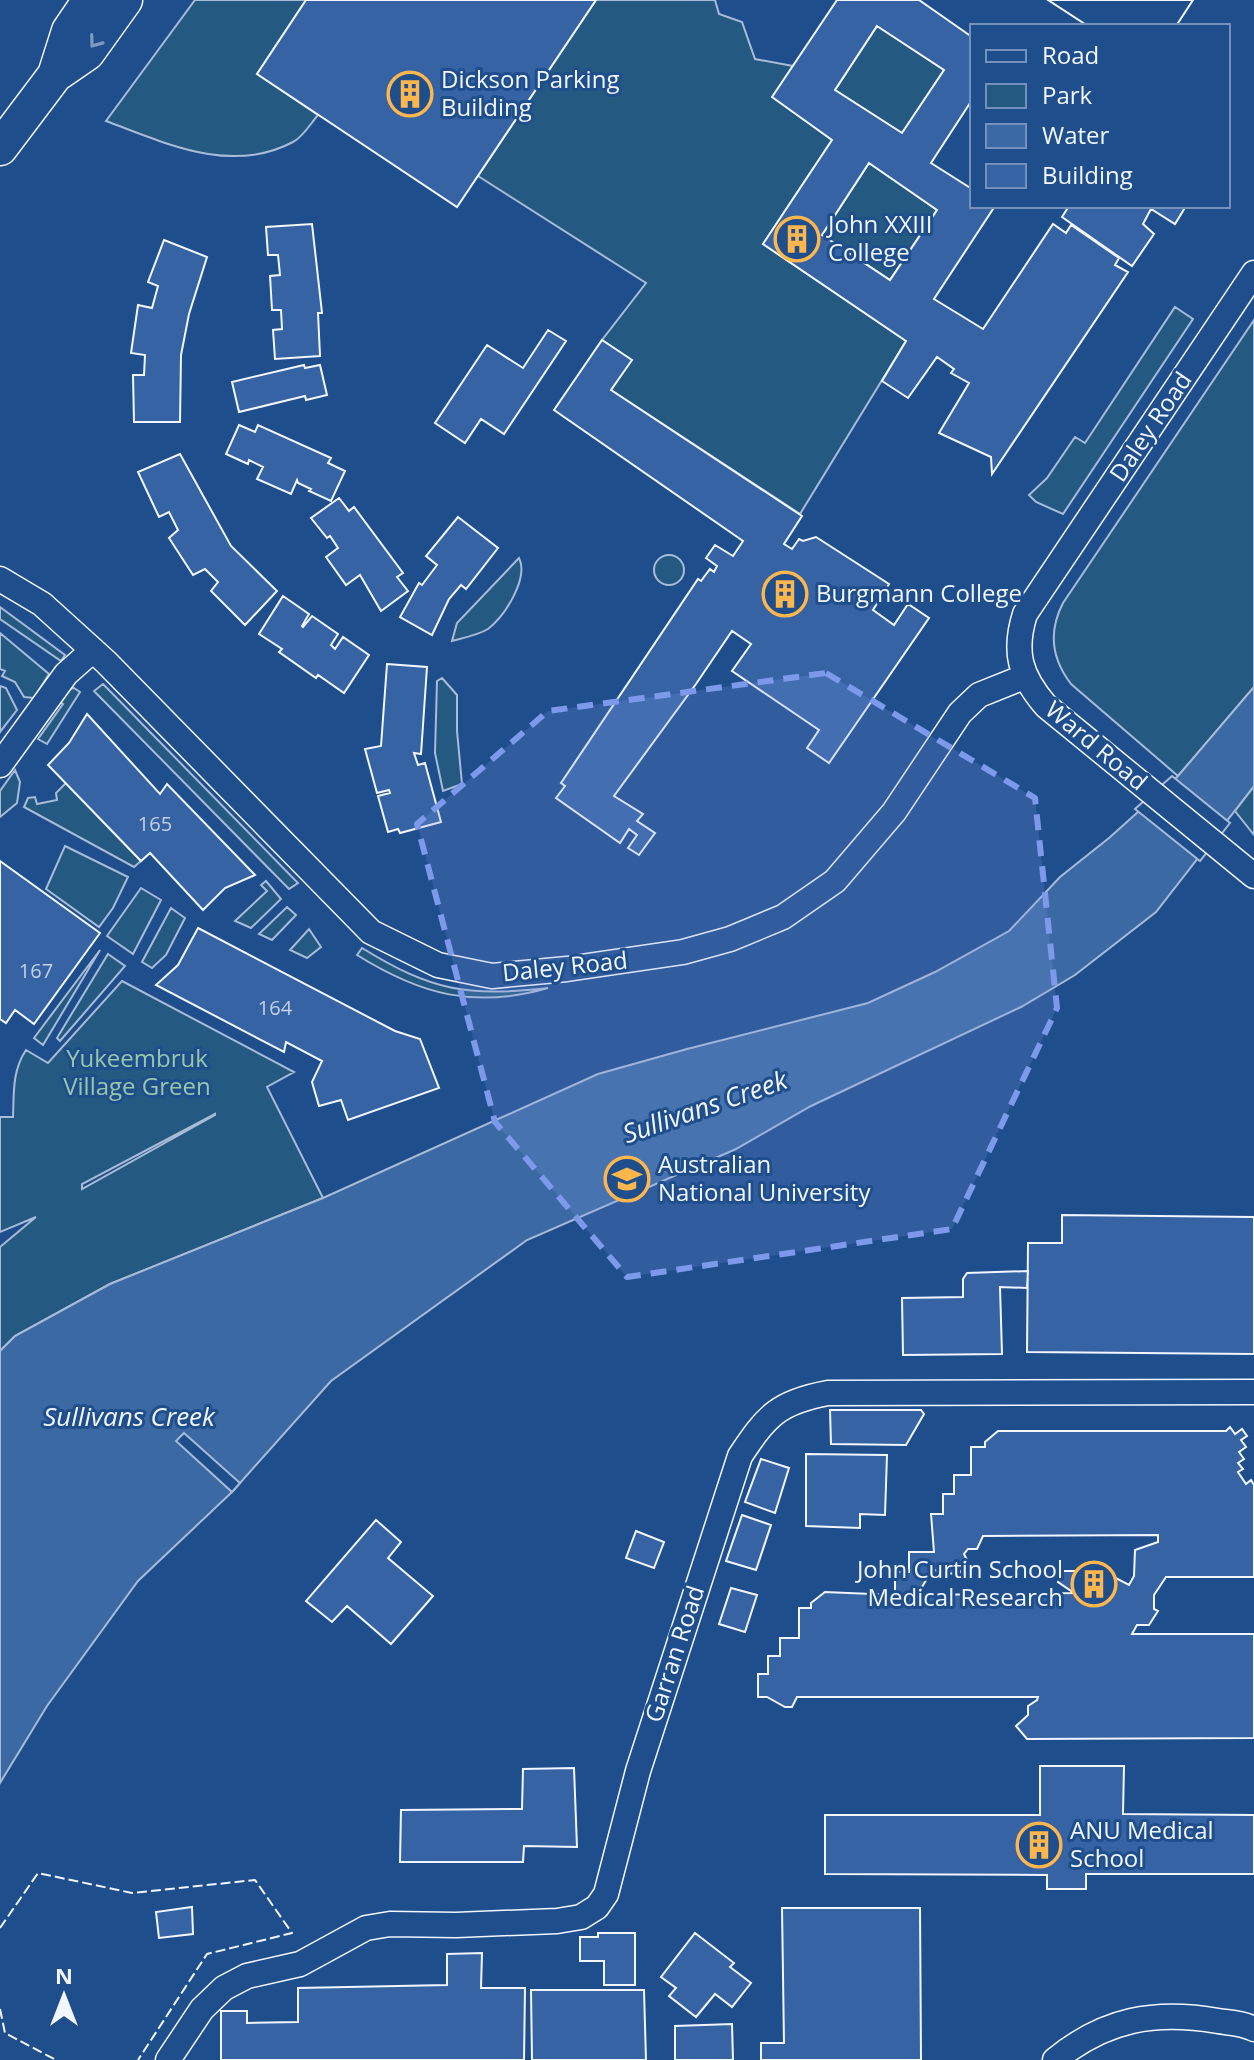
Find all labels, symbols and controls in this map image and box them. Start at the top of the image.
legend [970,24,1230,208]
one-way arrow [90,33,105,48]
text: Road [1042,38,1099,71]
place label: Dickson Parking Building [441,62,619,123]
building icon: Dickson Parking Building [386,70,434,118]
text: Park [1042,78,1093,111]
text: Water [1042,118,1110,151]
text: Building [1042,158,1133,191]
place label: John XXIII College [826,207,932,268]
building icon: John XXIII College [773,215,821,263]
street label: Daley Road [1101,365,1199,488]
building icon: Burgmann College [761,570,809,618]
place label: Burgmann College [816,576,1022,609]
street label: Ward Road [1039,693,1155,797]
house number: 165 [138,810,172,837]
street label: Daley Road [501,943,629,988]
house number: 167 [19,957,53,984]
house number: 164 [258,994,293,1021]
park label: Yukeembruk Village Green [63,1041,211,1102]
water label: Sullivans Creek [618,1061,793,1151]
place label: Australian National University [658,1147,871,1208]
school or university icon: Australian National University [603,1155,651,1203]
water label: Sullivans Creek [43,1398,216,1434]
place label: John Curtin School Medical Research [855,1552,1063,1613]
building icon: John Curtin School Medical Research [1070,1560,1118,1608]
street label: Garran Road [636,1581,711,1726]
place label: ANU Medical School [1070,1813,1214,1874]
building icon: ANU Medical School [1015,1821,1063,1869]
north arrow [24,1956,104,2036]
text: N [55,1960,73,1990]

